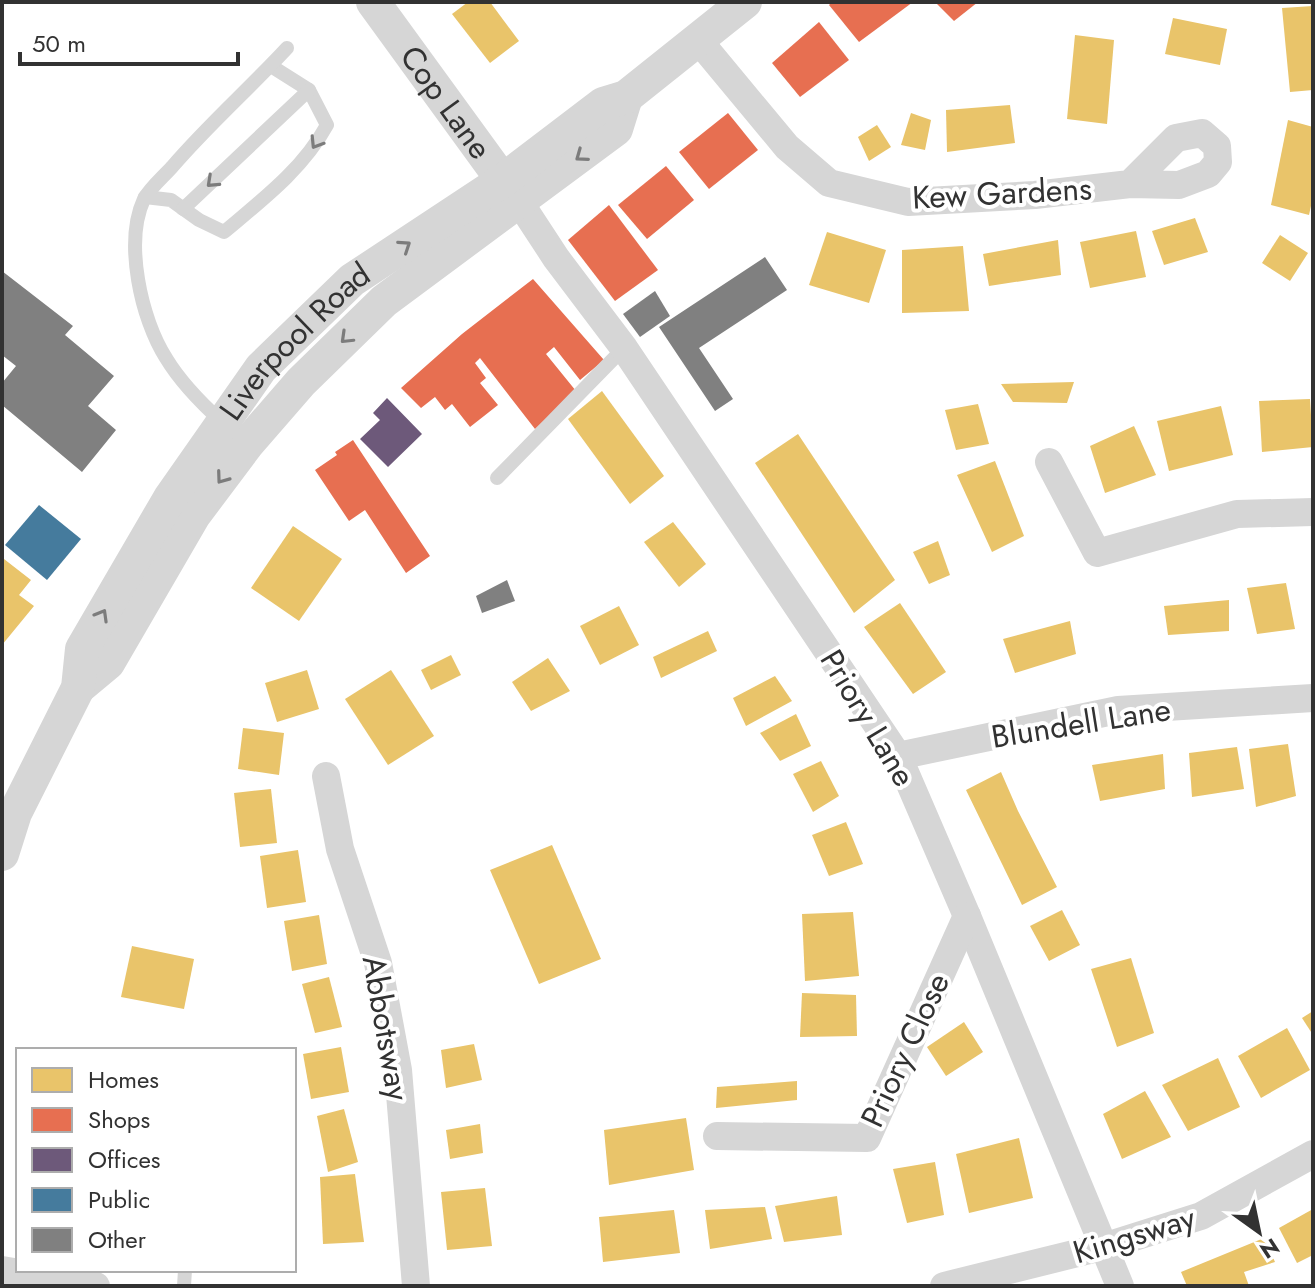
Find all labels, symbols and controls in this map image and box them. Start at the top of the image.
scale bar [20,16,238,66]
text: 50 m [32,26,86,61]
street label: Cop Lane [389,36,503,169]
one-way arrow [310,134,326,149]
one-way arrow [576,146,590,161]
street label: Kew Gardens [911,165,1093,221]
one-way arrow [206,172,221,186]
one-way arrow [396,240,411,255]
street label: Liverpool Road [208,251,379,430]
one-way arrow [341,329,355,343]
one-way arrow [217,469,232,483]
one-way arrow [92,609,108,624]
street label: Priory Lane [809,641,927,795]
street label: Blundell Lane [988,686,1174,760]
street label: Abbotsway [351,952,422,1105]
street label: Priory Close [849,965,961,1135]
legend [16,1048,296,1272]
text: Homes [88,1062,159,1097]
text: Shops [88,1102,150,1137]
text: Offices [88,1142,160,1177]
text: Public [88,1182,150,1217]
north arrow [1219,1192,1299,1272]
street label: Kingsway [1067,1194,1201,1275]
text: Other [88,1222,147,1257]
text: N [1254,1231,1286,1267]

